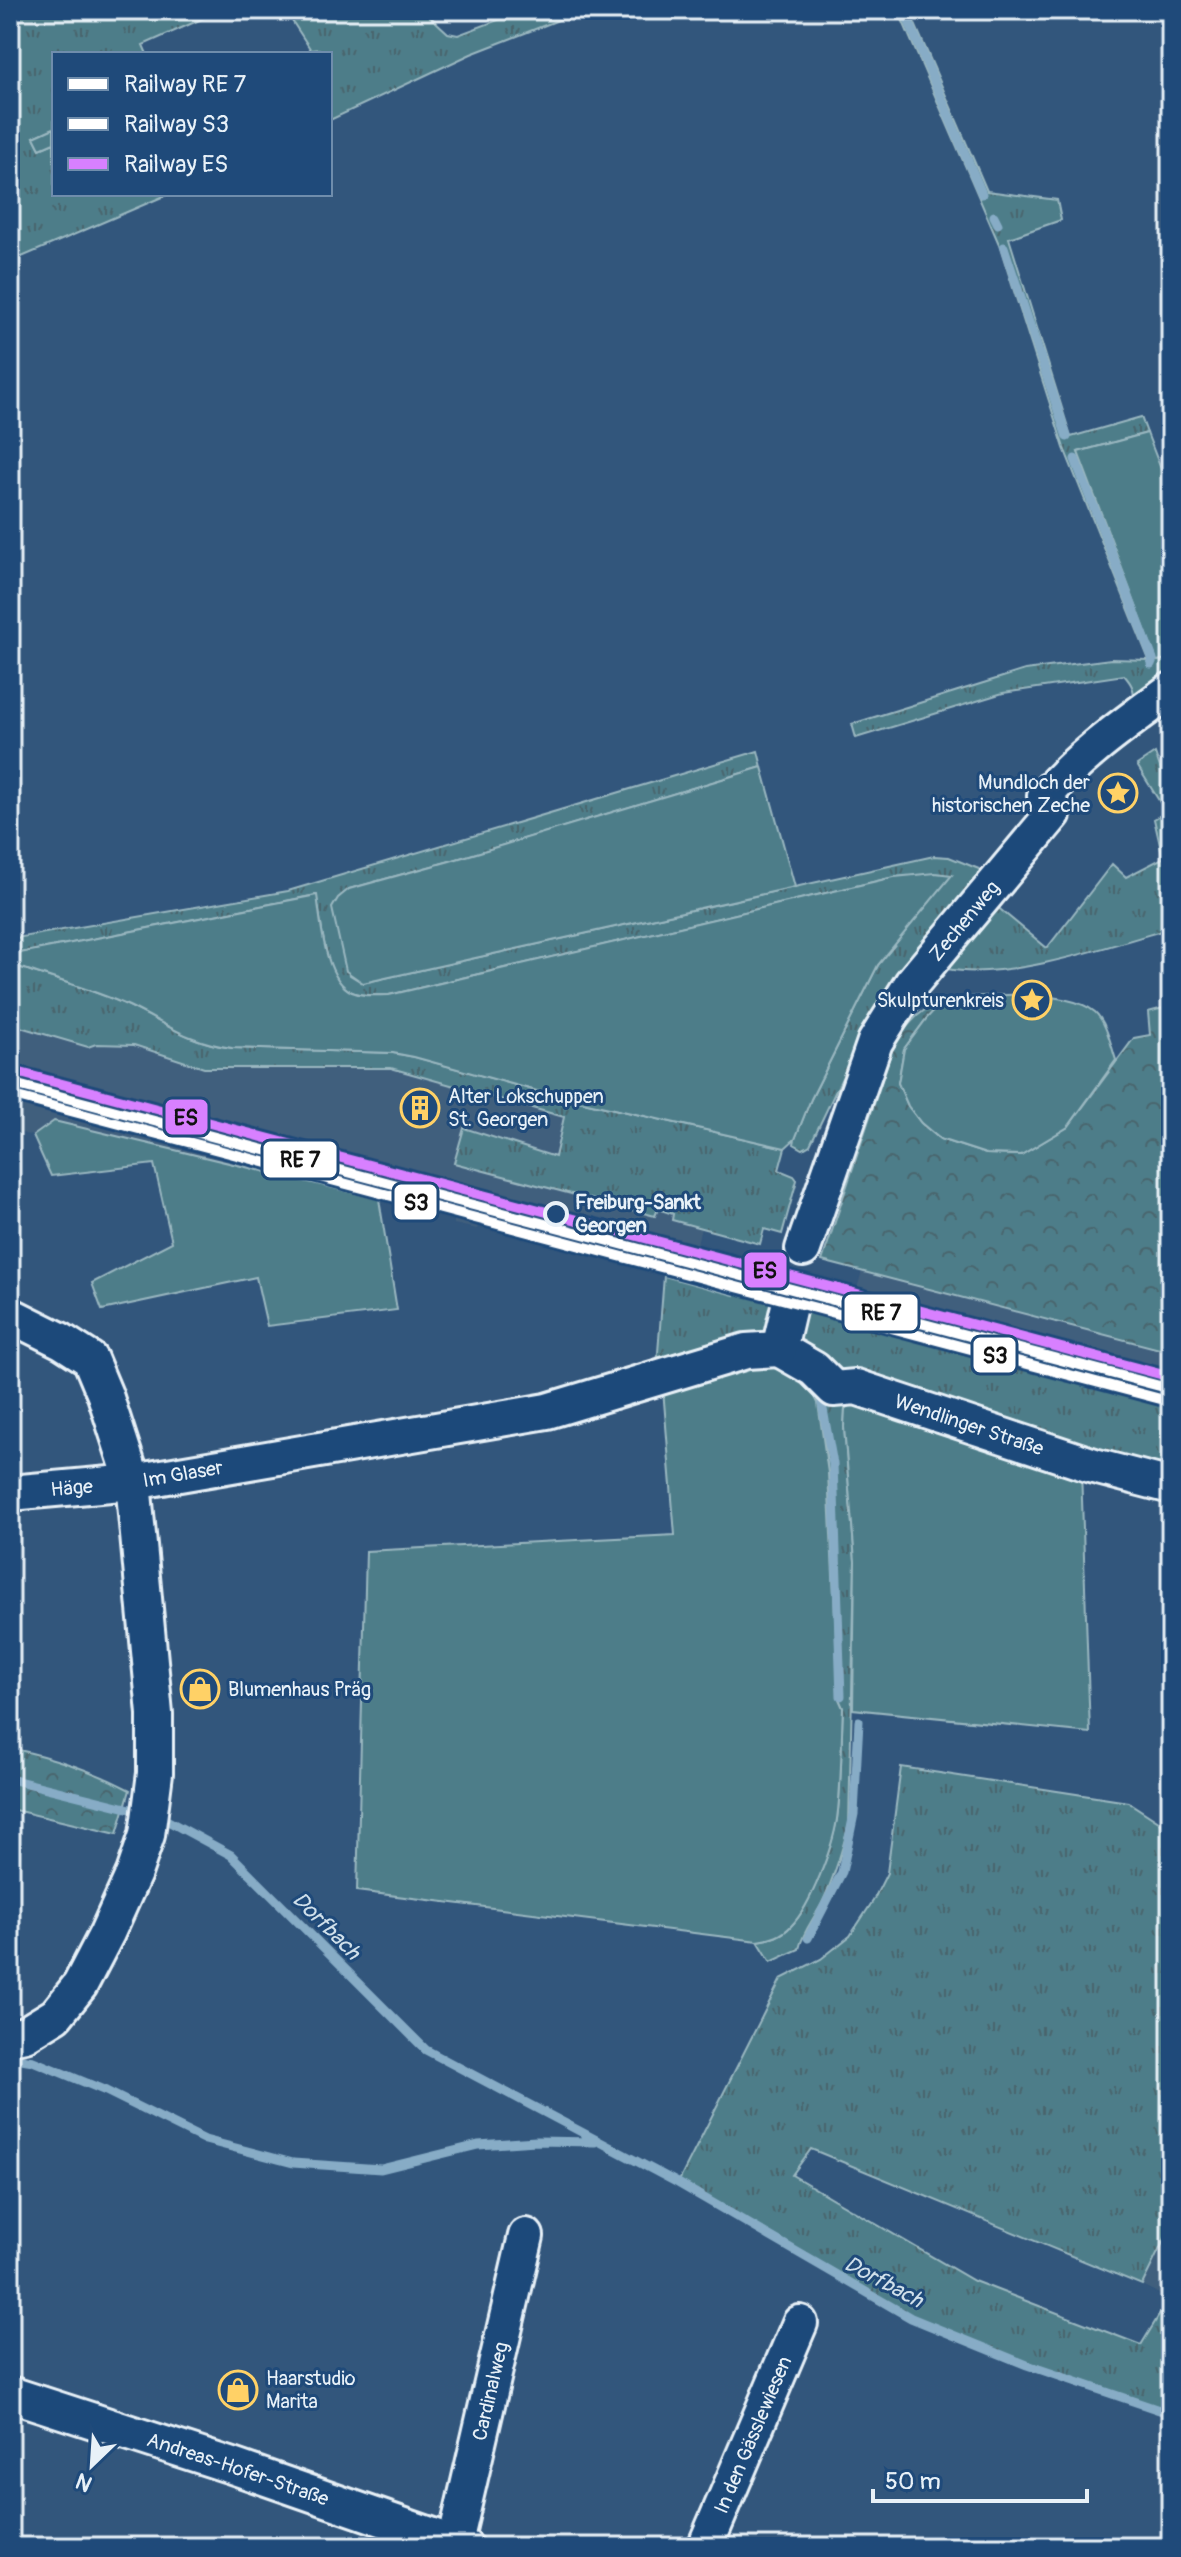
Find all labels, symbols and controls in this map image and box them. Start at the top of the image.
legend [52,52,332,196]
text: Railway RE 7 [124,70,246,99]
text: Railway S3 [124,110,229,139]
text: Railway ES [124,150,228,179]
place label: Mundloch der historischen Zeche [932,770,1090,818]
place icon: Mundloch der historischen Zeche [1097,772,1139,814]
street label: Zechenweg [924,876,1005,966]
place icon: Skulpturenkreis [1011,979,1053,1021]
place label: Skulpturenkreis [877,988,1004,1013]
place label: Alter Lokschuppen St. Georgen [448,1084,604,1132]
building icon: Alter Lokschuppen St. Georgen [399,1087,441,1129]
line badge: ES [164,1098,209,1136]
text: ES [174,1104,198,1132]
line badge: RE 7 [262,1140,338,1179]
text: RE 7 [280,1146,321,1174]
line badge: S3 [393,1183,438,1221]
text: S3 [403,1189,429,1217]
place label: Freiburg-Sankt Georgen [575,1190,702,1238]
marker: Freiburg-Sankt Georgen [544,1202,568,1226]
line badge: ES [743,1251,788,1289]
text: ES [753,1257,777,1285]
line badge: RE 7 [843,1293,919,1332]
text: RE 7 [861,1299,902,1327]
line badge: S3 [972,1336,1017,1374]
text: S3 [982,1342,1008,1370]
street label: Wendlinger Straße [891,1389,1047,1461]
street label: Im Glaser [141,1455,225,1493]
street label: Häge [50,1474,94,1502]
shop icon: Blumenhaus Präg [179,1668,221,1710]
place label: Blumenhaus Präg [228,1677,371,1702]
water label: Dorfbach [286,1886,367,1967]
water label: Dorfbach [839,2250,929,2315]
street label: Cardinalweg [467,2339,514,2443]
street label: In den Gässlewiesen [709,2352,797,2517]
place label: Haarstudio Marita [266,2366,356,2414]
shop icon: Haarstudio Marita [217,2369,259,2411]
north arrow [52,2425,132,2505]
street label: Andreas-Hofer-Straße [144,2427,332,2512]
scale bar [873,2453,1087,2503]
text: N [71,2466,97,2498]
text: 50 m [885,2467,941,2496]

